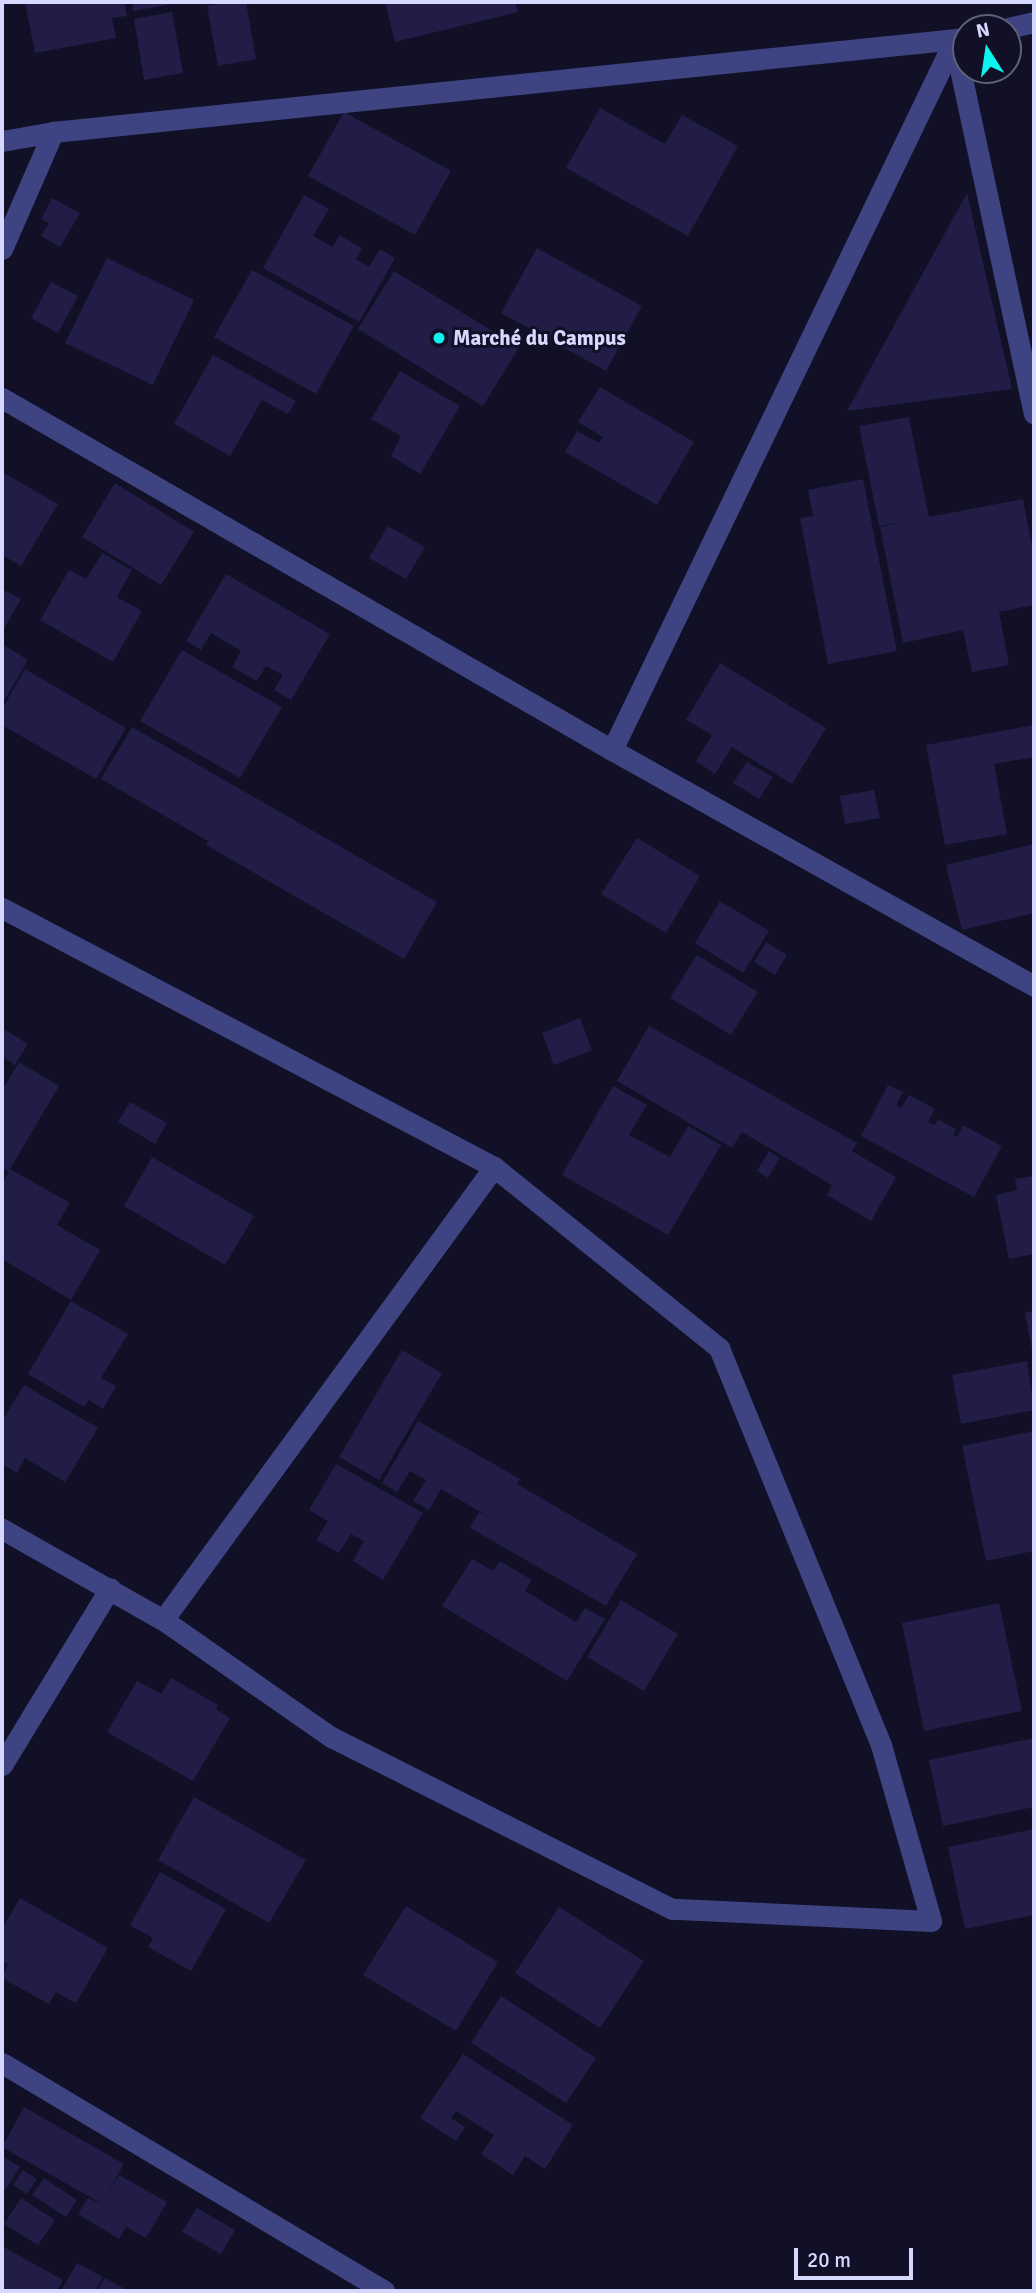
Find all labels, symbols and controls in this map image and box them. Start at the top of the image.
north arrow [952,14,1022,84]
text: N [974,17,992,44]
place label: Marché du Campus [453,325,626,351]
marker: Marché du Campus [431,330,447,346]
scale bar [798,2234,917,2278]
text: 20 m [807,2247,851,2273]

